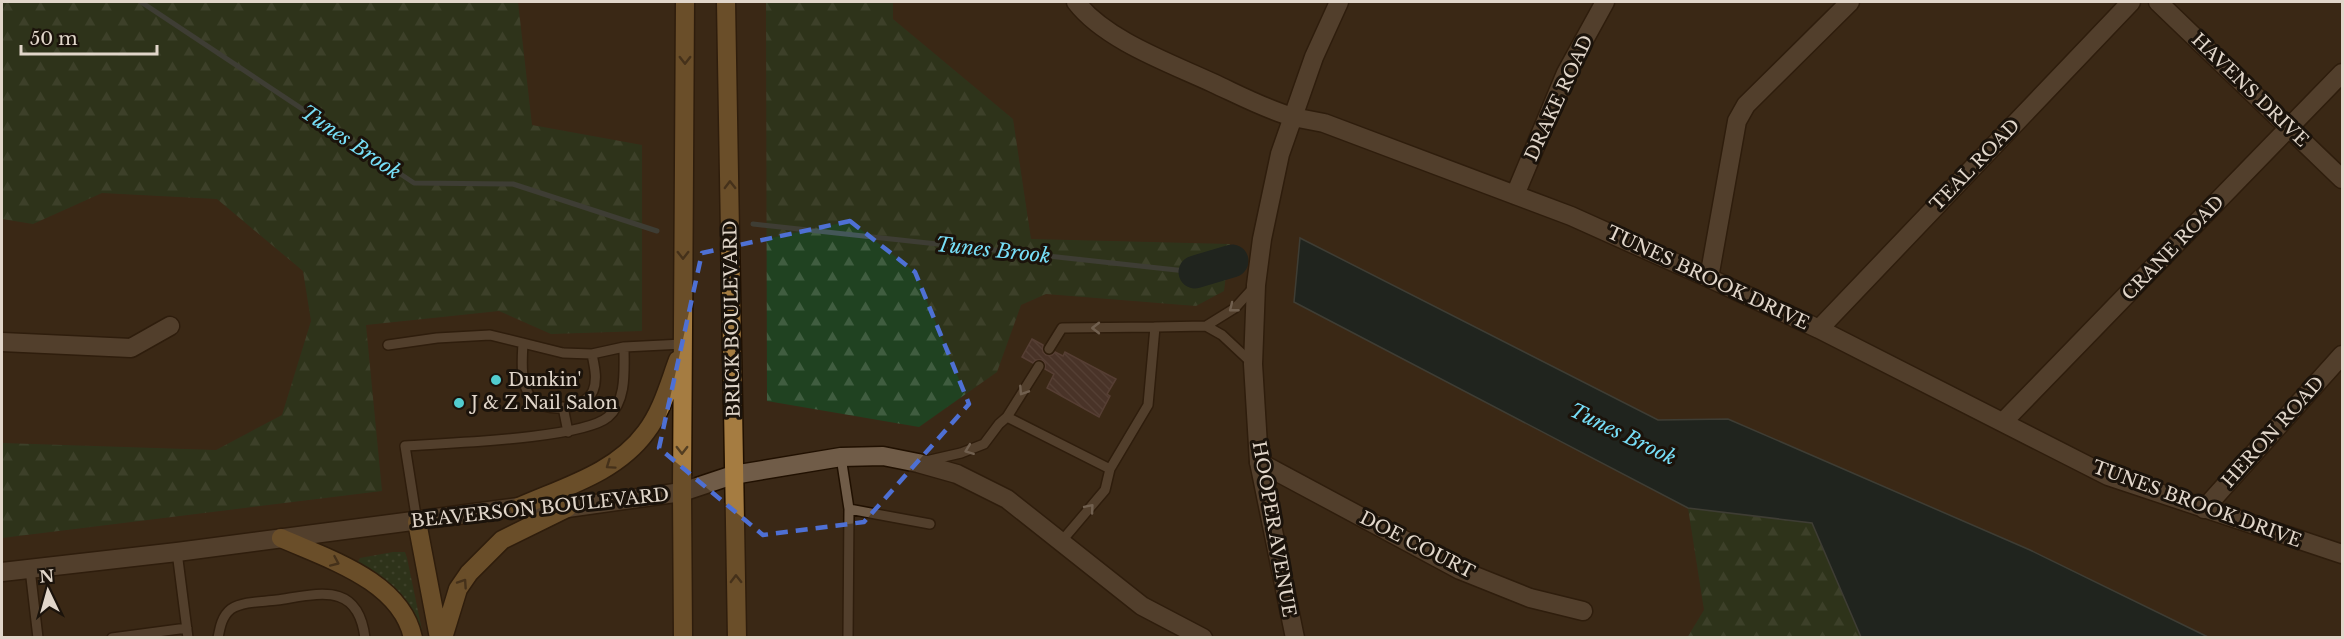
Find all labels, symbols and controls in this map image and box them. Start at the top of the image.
scale bar [21,18,158,56]
text: 50 m [30,28,78,50]
street label: HAVENS DRIVE [2187,29,2313,151]
street label: DRAKE ROAD [1520,32,1598,164]
one-way arrow [679,55,691,64]
water label: Tunes Brook [296,100,406,184]
street label: TEAL ROAD [1926,114,2024,216]
one-way arrow [724,181,736,190]
street label: CRANE ROAD [2117,191,2229,305]
street label: BRICK BOULEVARD [719,220,745,418]
street label: TUNES BROOK DRIVE [1603,221,1813,335]
water label: Tunes Brook [934,232,1052,268]
one-way arrow [677,250,690,259]
one-way arrow [1229,301,1240,312]
one-way arrow [1092,322,1101,334]
place label: Dunkin' [508,369,582,391]
street label: HERON ROAD [2217,372,2329,492]
marker: Dunkin' [489,373,503,387]
one-way arrow [1019,385,1030,396]
place label: J & Z Nail Salon [469,392,618,414]
marker: J & Z Nail Salon [452,396,466,410]
water label: Tunes Brook [1566,398,1680,470]
street label: HOOPER AVENUE [1248,439,1300,619]
one-way arrow [964,443,975,455]
one-way arrow [676,445,688,454]
street label: TUNES BROOK DRIVE [2090,456,2304,552]
one-way arrow [606,458,617,469]
street label: BEAVERSON BOULEVARD [410,484,670,532]
one-way arrow [1083,504,1094,515]
street label: DOE COURT [1356,507,1479,584]
one-way arrow [328,555,339,567]
north arrow [18,561,78,621]
text: N [38,565,55,587]
one-way arrow [729,575,742,584]
one-way arrow [455,578,466,589]

